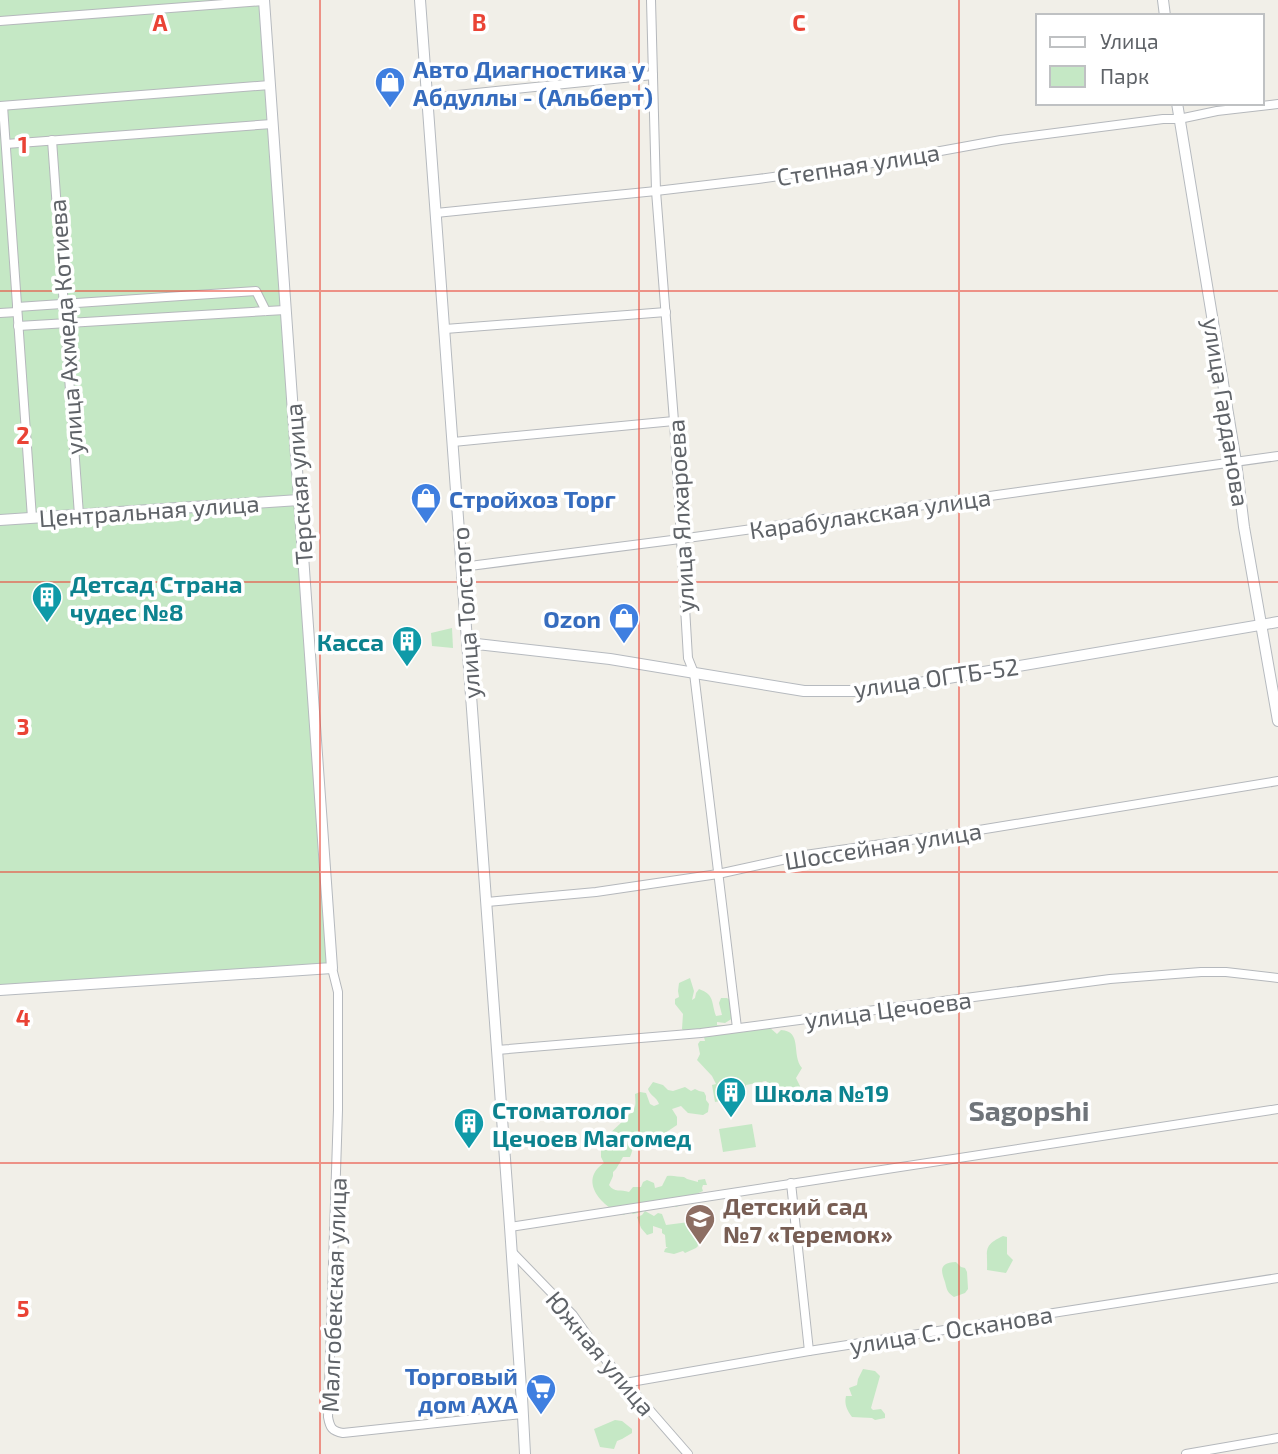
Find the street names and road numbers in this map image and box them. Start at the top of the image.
street label: Степная улица [774,137,942,192]
street label: улица Ахмеда Котиева [42,198,89,456]
street label: улица Гарданова [1197,315,1256,509]
street label: Терская улица [278,402,319,566]
street label: улица Ялхароева [660,418,701,614]
street label: Карабулакская улица [748,482,993,545]
street label: Центральная улица [38,488,260,533]
street label: улица Толстого [445,526,486,700]
street label: улица ОГТБ-52 [852,651,1020,704]
street label: Шоссейная улица [782,815,984,876]
street label: улица Цечоева [803,984,973,1035]
street label: Малгобекская улица [314,1177,353,1413]
street label: Южная улица [540,1285,662,1422]
street label: улица С. Осканова [847,1299,1055,1360]

